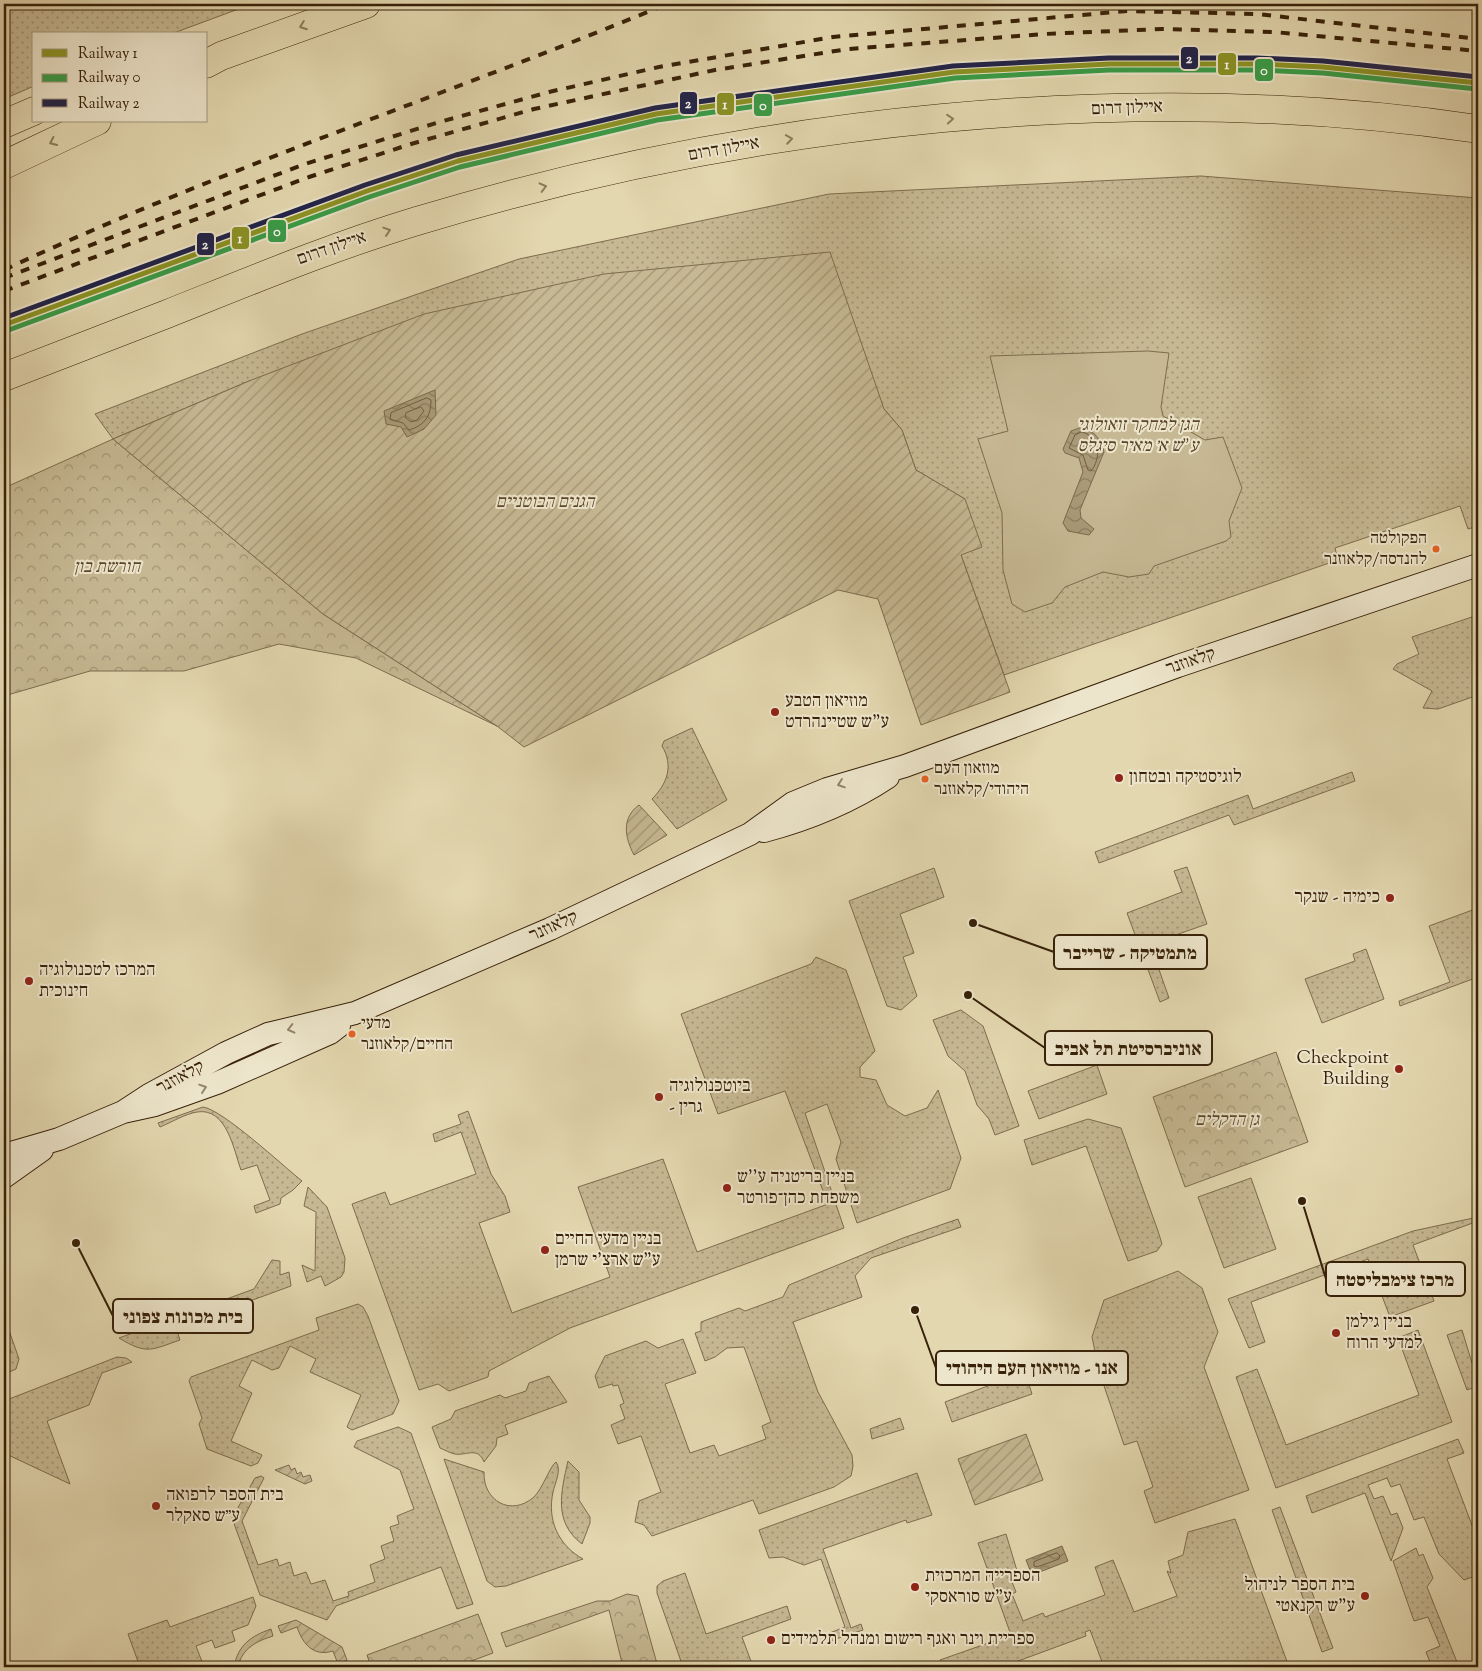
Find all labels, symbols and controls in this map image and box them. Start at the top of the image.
one-way arrow [299,20,308,30]
legend [32,32,208,122]
text: Railway 1 [78,44,138,65]
line badge: 2 [1180,46,1199,70]
text: 2 [1186,50,1193,70]
line badge: 1 [1217,52,1237,76]
text: 1 [1225,56,1230,76]
line badge: 0 [1254,58,1274,82]
text: 0 [1260,62,1268,82]
text: Railway 0 [78,68,141,89]
line badge: 2 [679,91,698,115]
line badge: 1 [716,92,735,116]
line badge: 0 [753,93,773,117]
text: Railway 2 [78,94,140,115]
text: 2 [685,95,692,115]
street label: איילון דרום [1091,95,1163,123]
text: 1 [723,96,728,116]
text: 0 [759,97,767,117]
one-way arrow [946,114,954,125]
street label: איילון דרום [686,131,762,169]
one-way arrow [785,134,793,145]
one-way arrow [49,136,58,146]
one-way arrow [539,183,547,193]
line badge: 0 [267,219,287,243]
text: 0 [273,223,281,243]
street label: איילון דרום [294,225,370,273]
line badge: 1 [231,226,250,250]
one-way arrow [382,226,390,236]
text: 1 [238,230,243,250]
line badge: 2 [196,232,215,256]
text: 2 [202,236,209,256]
park label: הגן למחקר זואולוגי ע"ש א׳ מאיר סיגלס [1077,413,1201,460]
park label: הגנים הבוטניים [496,490,596,516]
place label: הפקולטה להנדסה/קלאוזנר [1324,527,1427,572]
marker: הפקולטה להנדסה/קלאוזנר [1431,544,1441,554]
park label: חורשת בון [74,555,142,581]
street label: קלאוזנר [1163,641,1219,683]
place label: מוזיאון הטבע ע"ש שטיינהרדט [785,689,889,736]
marker: מוזיאון הטבע ע"ש שטיינהרדט [769,706,781,718]
place label: מוזאון העם היהודי/קלאוזנר [934,757,1029,802]
place label: לוגיסטיקה ובטחון [1129,765,1242,791]
marker: לוגיסטיקה ובטחון [1113,772,1125,784]
marker: מוזאון העם היהודי/קלאוזנר [920,774,930,784]
one-way arrow [838,778,846,788]
place label: כימיה - שנקר [1295,885,1380,911]
marker: כימיה - שנקר [1384,892,1396,904]
street label: קלאוזנר [525,905,583,949]
callout: מתמטיקה - שרייבר [1054,935,1207,969]
text: מתמטיקה - שרייבר [1063,941,1197,968]
place label: המרכז לטכנולוגיה חינוכית [39,958,156,1005]
marker: המרכז לטכנולוגיה חינוכית [23,975,35,987]
place label: מדעי החיים/קלאוזנר [361,1012,453,1057]
one-way arrow [287,1023,295,1034]
marker: מדעי החיים/קלאוזנר [347,1029,357,1039]
callout: אוניברסיטת תל אביב [1045,1031,1212,1065]
text: אוניברסיטת תל אביב [1055,1037,1202,1064]
place label: Checkpoint Building [1296,1046,1389,1093]
street label: קלאוזנר [152,1055,210,1101]
marker: Checkpoint Building [1393,1063,1405,1075]
place label: ביוטכנולוגיה - גרין [669,1074,751,1121]
one-way arrow [198,1084,207,1094]
marker: ביוטכנולוגיה - גרין [653,1091,665,1103]
park label: גן הדקלים [1195,1108,1260,1134]
place label: בניין בריטניה ע''ש משפחת כהן־פורטר [737,1165,859,1212]
marker: בניין בריטניה ע''ש משפחת כהן־פורטר [721,1182,733,1194]
place label: בניין מדעי החיים ע"ש ארצ'י שרמן [555,1227,662,1274]
marker: בניין מדעי החיים ע"ש ארצ'י שרמן [539,1244,551,1256]
callout: מרכז צימבליסטה [1326,1262,1465,1296]
text: מרכז צימבליסטה [1336,1268,1454,1295]
callout: בית מכונות צפוני [113,1299,253,1333]
text: בית מכונות צפוני [123,1305,243,1332]
place label: בניין גילמן למדעי הרוח [1346,1310,1423,1357]
marker: בניין גילמן למדעי הרוח [1330,1327,1342,1339]
callout: אנו - מוזיאון העם היהודי [936,1351,1128,1385]
text: אנו - מוזיאון העם היהודי [946,1356,1118,1383]
place label: בית הספר לרפואה ע״ש סאקלר [166,1483,284,1530]
marker: בית הספר לרפואה ע״ש סאקלר [150,1500,162,1512]
place label: הספרייה המרכזית ע"ש סוראסקי [925,1564,1041,1611]
place label: בית הספר לניהול ע"ש רקנאטי [1244,1573,1355,1620]
marker: הספרייה המרכזית ע"ש סוראסקי [909,1581,921,1593]
marker: בית הספר לניהול ע"ש רקנאטי [1359,1590,1371,1602]
place label: ספריית וינר ואגף רישום ומנהל תלמידים [781,1627,1035,1653]
marker: ספריית וינר ואגף רישום ומנהל תלמידים [765,1634,777,1646]

